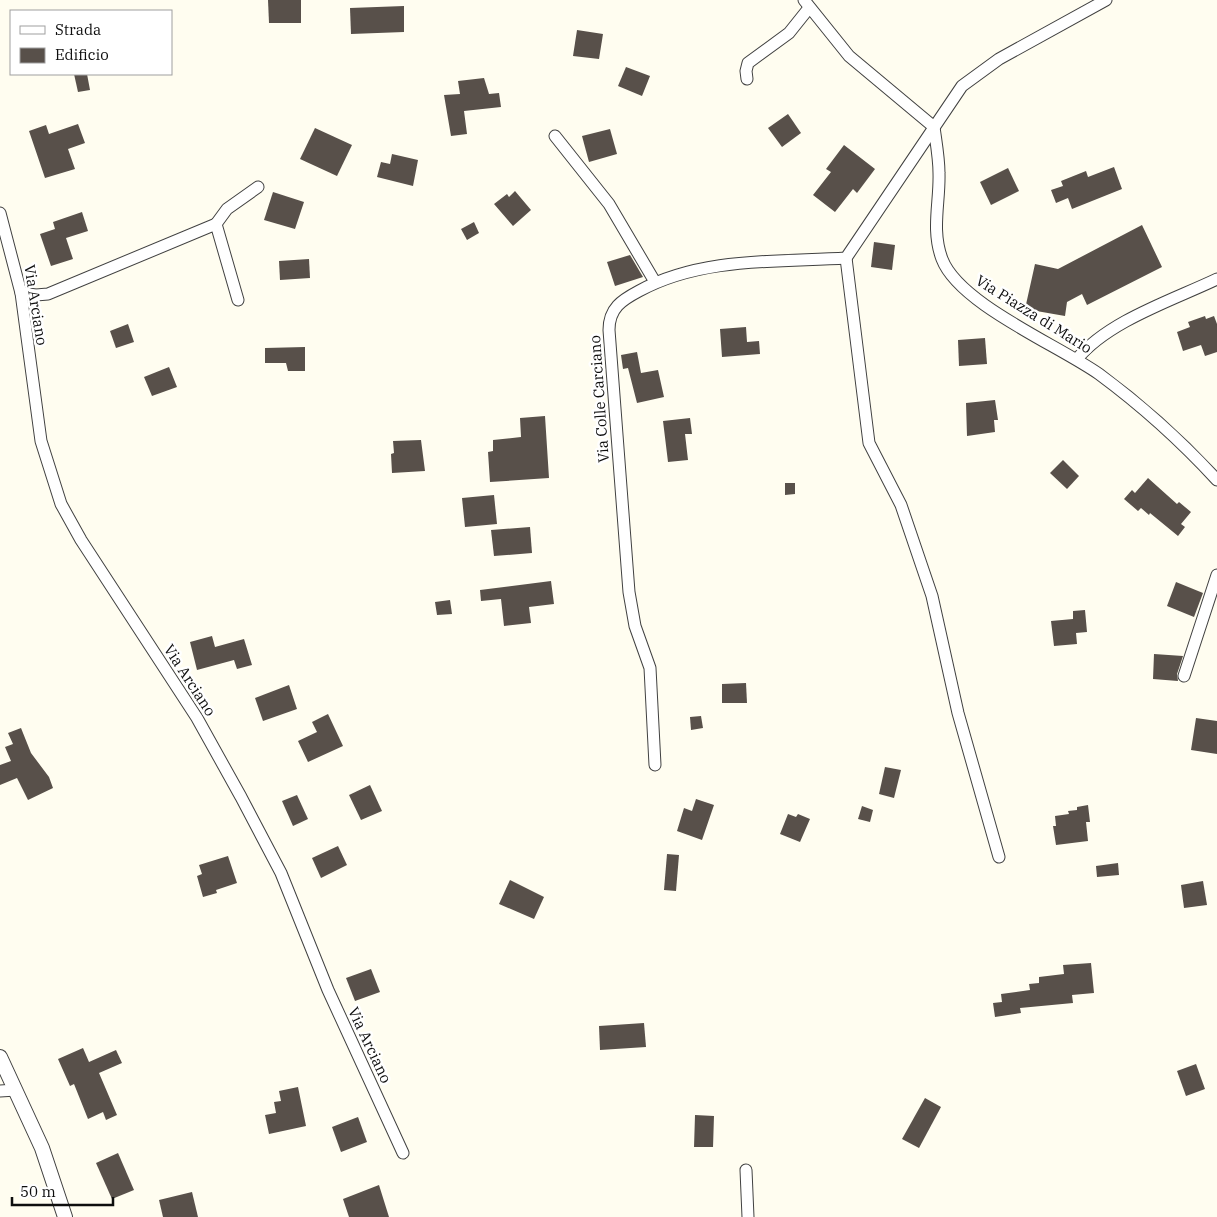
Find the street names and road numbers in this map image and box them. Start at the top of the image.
street label: Via Arciano [20,263,52,347]
street label: Via Piazza di Mario [972,271,1096,357]
street label: Via Colle Carciano [585,335,613,463]
street label: Via Arciano [160,641,220,719]
street label: Via Arciano [344,1004,396,1086]

